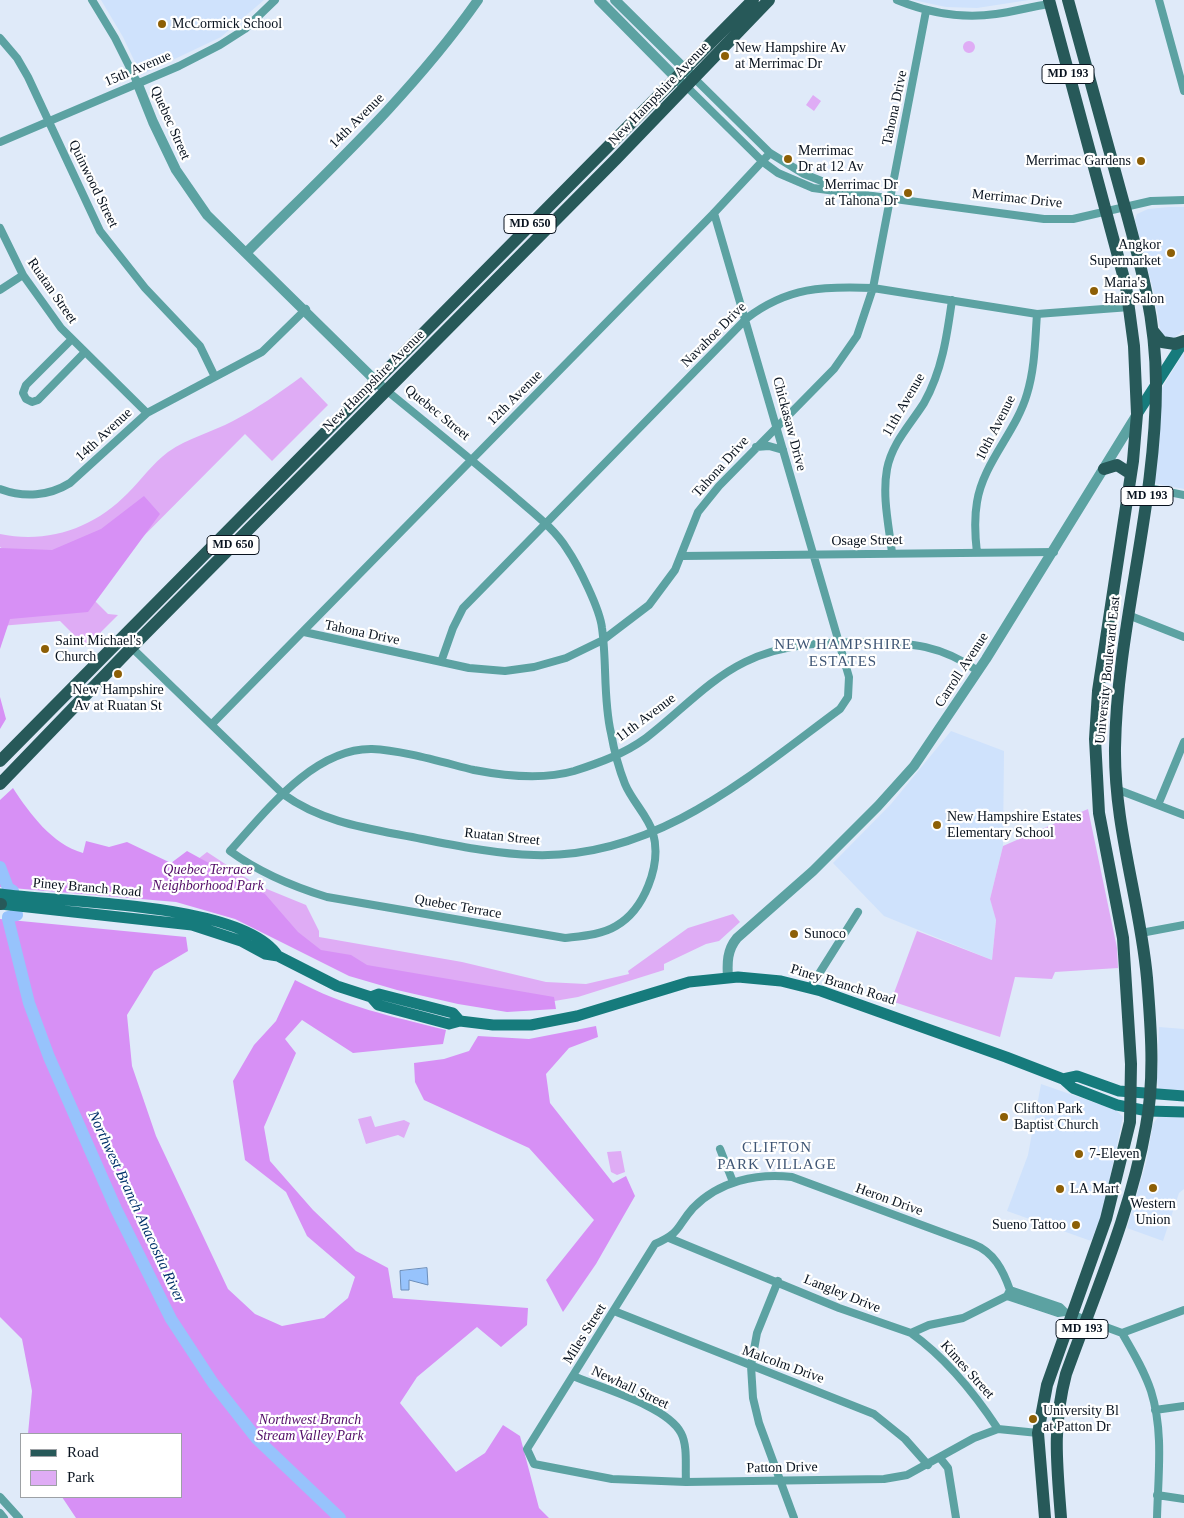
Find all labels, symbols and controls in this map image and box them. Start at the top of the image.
place label: McCormick School [172,16,282,32]
marker: McCormick School [156,18,168,30]
street label: New Hampshire Avenue [605,39,713,149]
place label: New Hampshire Av at Merrimac Dr [735,40,846,72]
street label: 15th Avenue [102,47,174,91]
marker: New Hampshire Av at Merrimac Dr [719,50,731,62]
road number: MD 193 [1042,64,1094,84]
street label: Tahona Drive [879,69,911,147]
street label: Quebec Street [146,84,194,162]
street label: 14th Avenue [326,90,388,152]
street label: Quinwood Street [65,138,121,230]
place label: Merrimac Dr at 12 Av [798,143,863,176]
marker: Merrimac Dr at 12 Av [782,153,794,165]
place label: Merrimac Gardens [1026,153,1131,169]
marker: Merrimac Gardens [1135,155,1147,167]
place label: Merrimac Dr at Tahona Dr [825,177,898,210]
street label: Merrimac Drive [971,186,1063,212]
marker: Merrimac Dr at Tahona Dr [902,187,914,199]
road number: MD 650 [504,214,556,233]
place label: Angkor Supermarket [1089,237,1161,270]
marker: Angkor Supermarket [1165,247,1177,259]
street label: Ruatan Street [23,255,81,327]
place label: Maria's Hair Salon [1104,275,1164,308]
marker: Maria's Hair Salon [1088,285,1100,297]
street label: Navahoe Drive [678,299,750,371]
street label: New Hampshire Avenue [319,326,429,436]
street label: 12th Avenue [484,367,546,429]
street label: 11th Avenue [879,370,929,440]
street label: Chickasaw Drive [768,375,810,473]
street label: Quebec Street [401,382,473,444]
street label: 10th Avenue [972,393,1020,463]
street label: 14th Avenue [72,405,136,465]
street label: Tahona Drive [689,433,753,501]
road number: MD 193 [1121,486,1173,506]
street label: Osage Street [831,532,903,550]
road number: MD 650 [207,536,259,554]
street label: University Boulevard East [1092,595,1124,745]
street label: Tahona Drive [323,617,401,649]
street label: Carroll Avenue [932,630,992,710]
place label: Saint Michael's Church [55,633,141,666]
district label: NEW HAMPSHIRE ESTATES [773,636,913,671]
marker: Saint Michael's Church [39,643,51,655]
marker: New Hampshire Av at Ruatan St [112,668,124,680]
place label: New Hampshire Av at Ruatan St [72,682,164,714]
street label: 11th Avenue [613,690,679,746]
place label: New Hampshire Estates Elementary School [947,809,1082,842]
marker: New Hampshire Estates Elementary School [931,819,943,831]
street label: Ruatan Street [463,825,541,849]
park label: Quebec Terrace Neighborhood Park [152,862,264,894]
street label: Piney Branch Road [32,875,142,901]
street label: Quebec Terrace [413,891,503,923]
place label: Sunoco [804,926,846,942]
marker: Sunoco [788,928,800,940]
street label: Piney Branch Road [788,961,898,1009]
place label: Clifton Park Baptist Church [1014,1101,1098,1134]
water label: Northwest Branch Anacostia River [84,1108,188,1306]
marker: Clifton Park Baptist Church [998,1111,1010,1123]
district label: CLIFTON PARK VILLAGE [716,1139,838,1174]
place label: 7-Eleven [1089,1146,1140,1162]
marker: 7-Eleven [1073,1148,1085,1160]
street label: Heron Drive [853,1180,925,1220]
place label: LA Mart [1070,1181,1119,1197]
marker: Western Union [1147,1182,1159,1194]
marker: LA Mart [1054,1183,1066,1195]
place label: Western Union [1130,1196,1176,1228]
place label: Sueno Tattoo [992,1217,1066,1233]
marker: Sueno Tattoo [1070,1219,1082,1231]
street label: Langley Drive [801,1271,883,1317]
street label: Miles Street [560,1301,610,1367]
road number: MD 193 [1056,1320,1108,1338]
street label: Kimes Street [936,1337,998,1403]
street label: Malcolm Drive [740,1342,826,1388]
street label: Newhall Street [589,1363,671,1413]
place label: University Bl at Patton Dr [1043,1403,1119,1435]
park label: Northwest Branch Stream Valley Park [256,1412,364,1444]
marker: University Bl at Patton Dr [1027,1413,1039,1425]
legend [20,1433,182,1498]
text: Road [67,1444,99,1460]
street label: Patton Drive [746,1459,818,1477]
text: Park [67,1469,95,1485]

